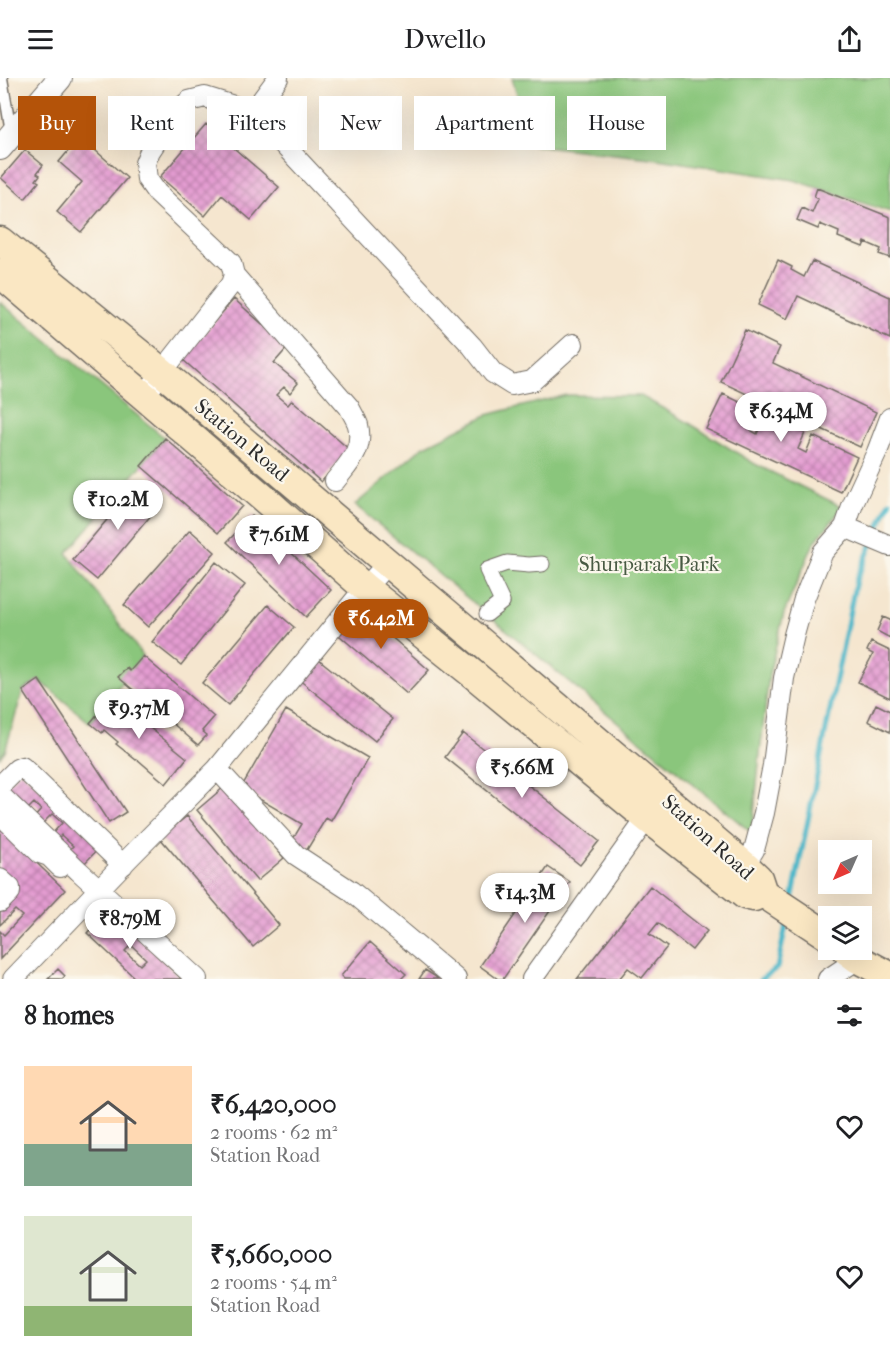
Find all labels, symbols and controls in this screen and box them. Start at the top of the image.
icon: menu [24,23,57,56]
text: Dwello [404,23,486,55]
icon: share [833,23,866,56]
chip: Buy [18,96,96,150]
chip: Rent [108,96,195,150]
chip: Filters [207,96,307,150]
chip: New [319,96,402,150]
chip: Apartment [414,96,555,150]
chip: House [567,96,666,150]
pin: ₹6.34M [732,392,830,443]
street label: Station Road [190,394,294,487]
text: ₹6.34M [749,400,813,423]
pin: ₹10.2M [69,480,167,531]
text: ₹10.2M [87,488,149,511]
pin: ₹7.61M [230,515,328,566]
text: ₹7.61M [249,523,309,546]
park label: Shurparak Park [579,552,719,576]
pin: ₹6.42M [332,599,430,650]
text: ₹6.42M [347,607,415,630]
pin: ₹9.37M [90,689,188,740]
text: ₹9.37M [108,697,170,720]
pin: ₹5.66M [473,748,571,799]
text: ₹5.66M [490,756,554,779]
street label: Station Road [657,789,759,885]
north arrow [818,840,872,894]
map controls [818,840,872,960]
pin: ₹14.3M [476,873,574,924]
text: ₹14.3M [494,881,556,904]
pin: ₹8.79M [81,899,179,950]
button: layers [818,906,872,960]
text: ₹8.79M [99,907,161,930]
icon: filters [833,999,866,1032]
text: 8 homes [24,1000,114,1031]
text: ₹6,420,000 [210,1089,337,1120]
icon: home [72,1090,144,1162]
icon: heart [833,1110,866,1143]
text: 2 rooms · 62 m² [210,1121,337,1144]
text: Station Road [210,1144,320,1167]
text: ₹5,660,000 [210,1239,332,1270]
icon: home [72,1240,144,1312]
icon: heart [833,1260,866,1293]
text: 2 rooms · 54 m² [210,1271,337,1294]
text: Station Road [210,1294,320,1317]

